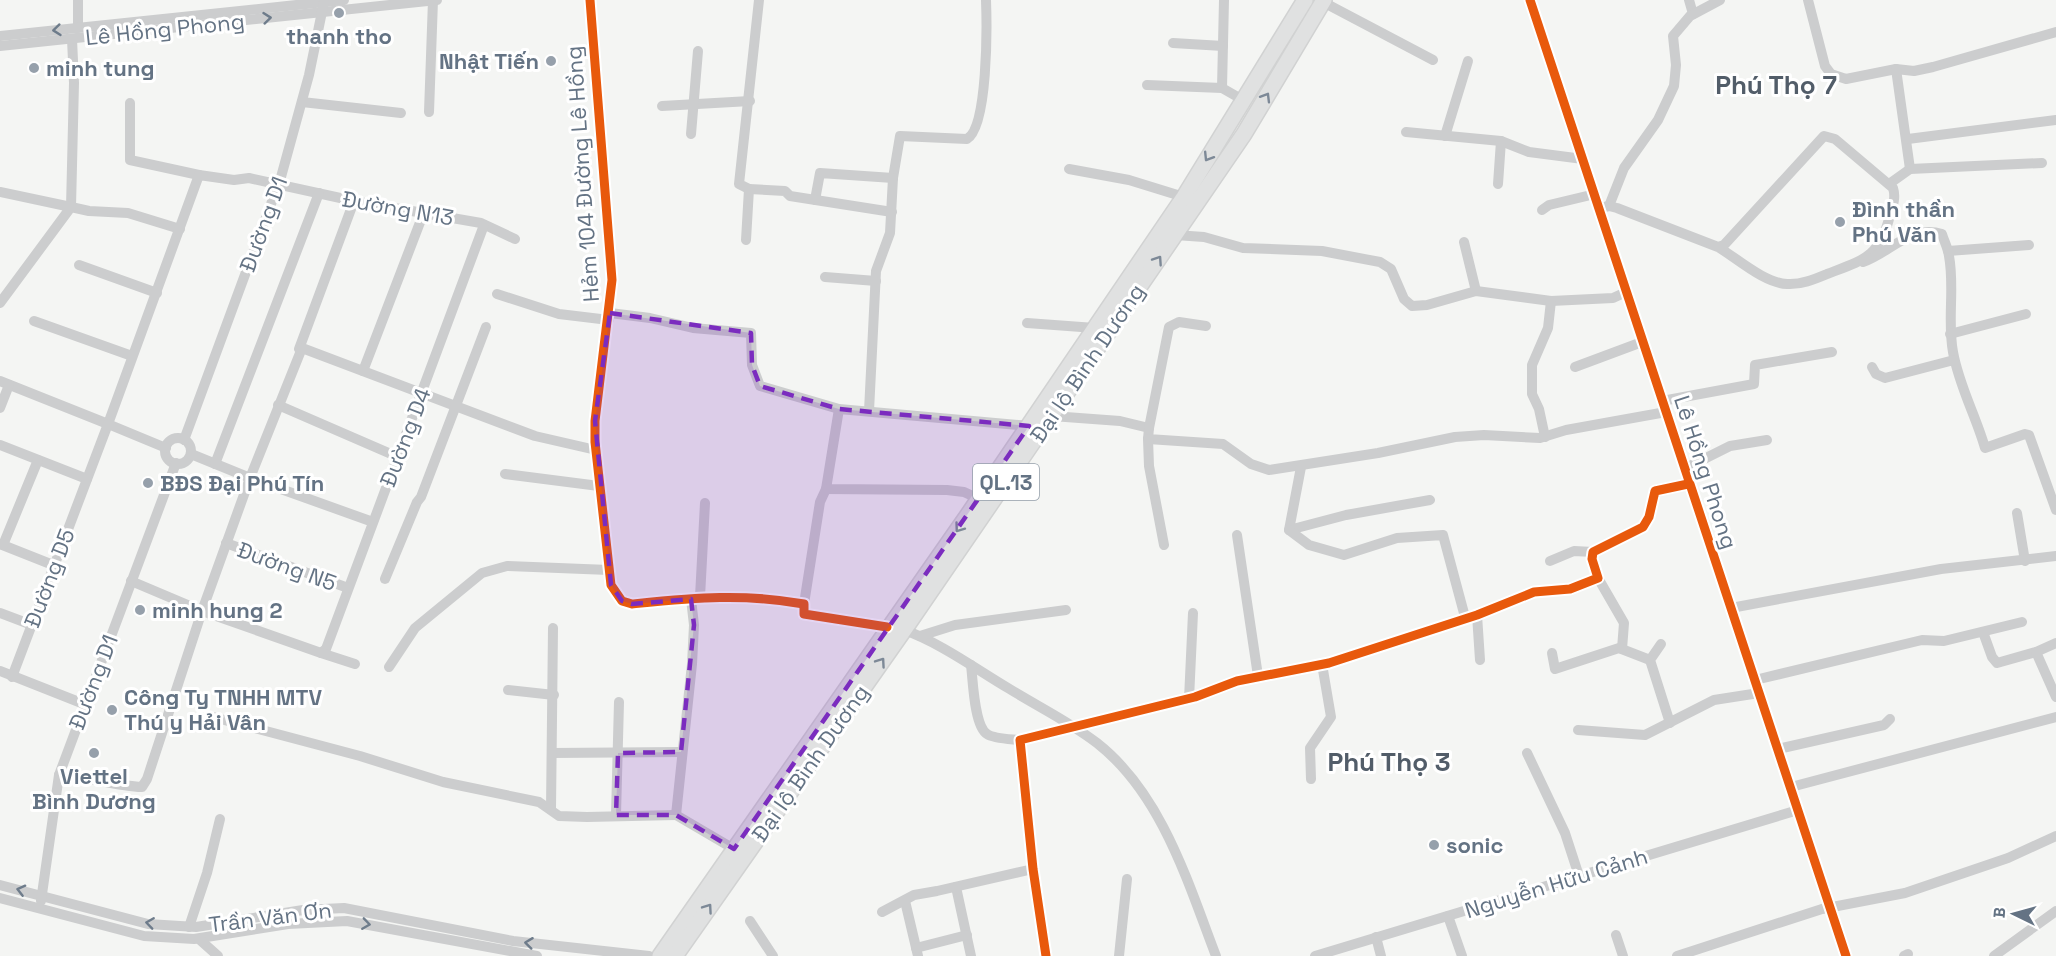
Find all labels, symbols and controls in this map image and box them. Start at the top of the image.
marker: thanh tho [332,6,346,20]
street label: Lê Hồng Phong [84,7,246,51]
one-way arrow [262,12,272,25]
place label: thanh tho [286,22,392,50]
one-way arrow [52,23,61,36]
street label: Hẻm 104 Đường Lê Hồng [559,45,605,303]
place label: Nhật Tiến [439,47,539,75]
place label: minh tung [46,54,155,82]
marker: Nhật Tiến [544,54,558,68]
marker: minh tung [27,61,41,75]
district label: Phú Thọ 7 [1715,68,1837,102]
one-way arrow [1258,93,1270,103]
one-way arrow [1204,151,1216,161]
street label: Đường D1 [233,172,293,276]
street label: Đường N13 [340,184,456,232]
place label: Đình thần Phú Văn [1852,195,1955,248]
marker: Đình thần Phú Văn [1833,215,1847,229]
one-way arrow [1151,255,1162,266]
street label: Đại lộ Bình Dương [1024,278,1150,448]
street label: Đường D4 [373,383,437,491]
street label: Lê Hồng Phong [1668,392,1744,552]
road number: QL.13 [973,464,1039,500]
place label: BĐS Đại Phú Tín [160,469,324,497]
marker: BĐS Đại Phú Tín [141,476,155,490]
one-way arrow [955,522,966,533]
street label: Đường D5 [17,525,81,631]
street label: Đường N5 [234,535,340,597]
place label: minh hung 2 [152,596,283,624]
marker: minh hung 2 [133,603,147,617]
street label: Đường D1 [62,631,124,733]
one-way arrow [874,658,885,669]
street label: Đại lộ Bình Dương [745,679,875,847]
place label: Công Ty TNHH MTV Thú y Hải Vân [124,683,322,736]
marker: Công Ty TNHH MTV Thú y Hải Vân [105,703,119,717]
district label: Phú Thọ 3 [1328,745,1450,779]
marker: Viettel Bình Dương [87,746,101,760]
place label: Viettel Bình Dương [32,762,156,815]
place label: sonic [1446,831,1503,859]
marker: sonic [1427,838,1441,852]
street label: Nguyễn Hữu Cảnh [1461,842,1651,924]
north arrow [1984,884,2044,944]
one-way arrow [16,885,27,897]
street label: Trần Văn Ơn [207,896,333,938]
one-way arrow [701,903,712,914]
text: B [1989,907,2010,919]
one-way arrow [361,917,370,929]
one-way arrow [145,918,154,930]
one-way arrow [524,937,533,950]

